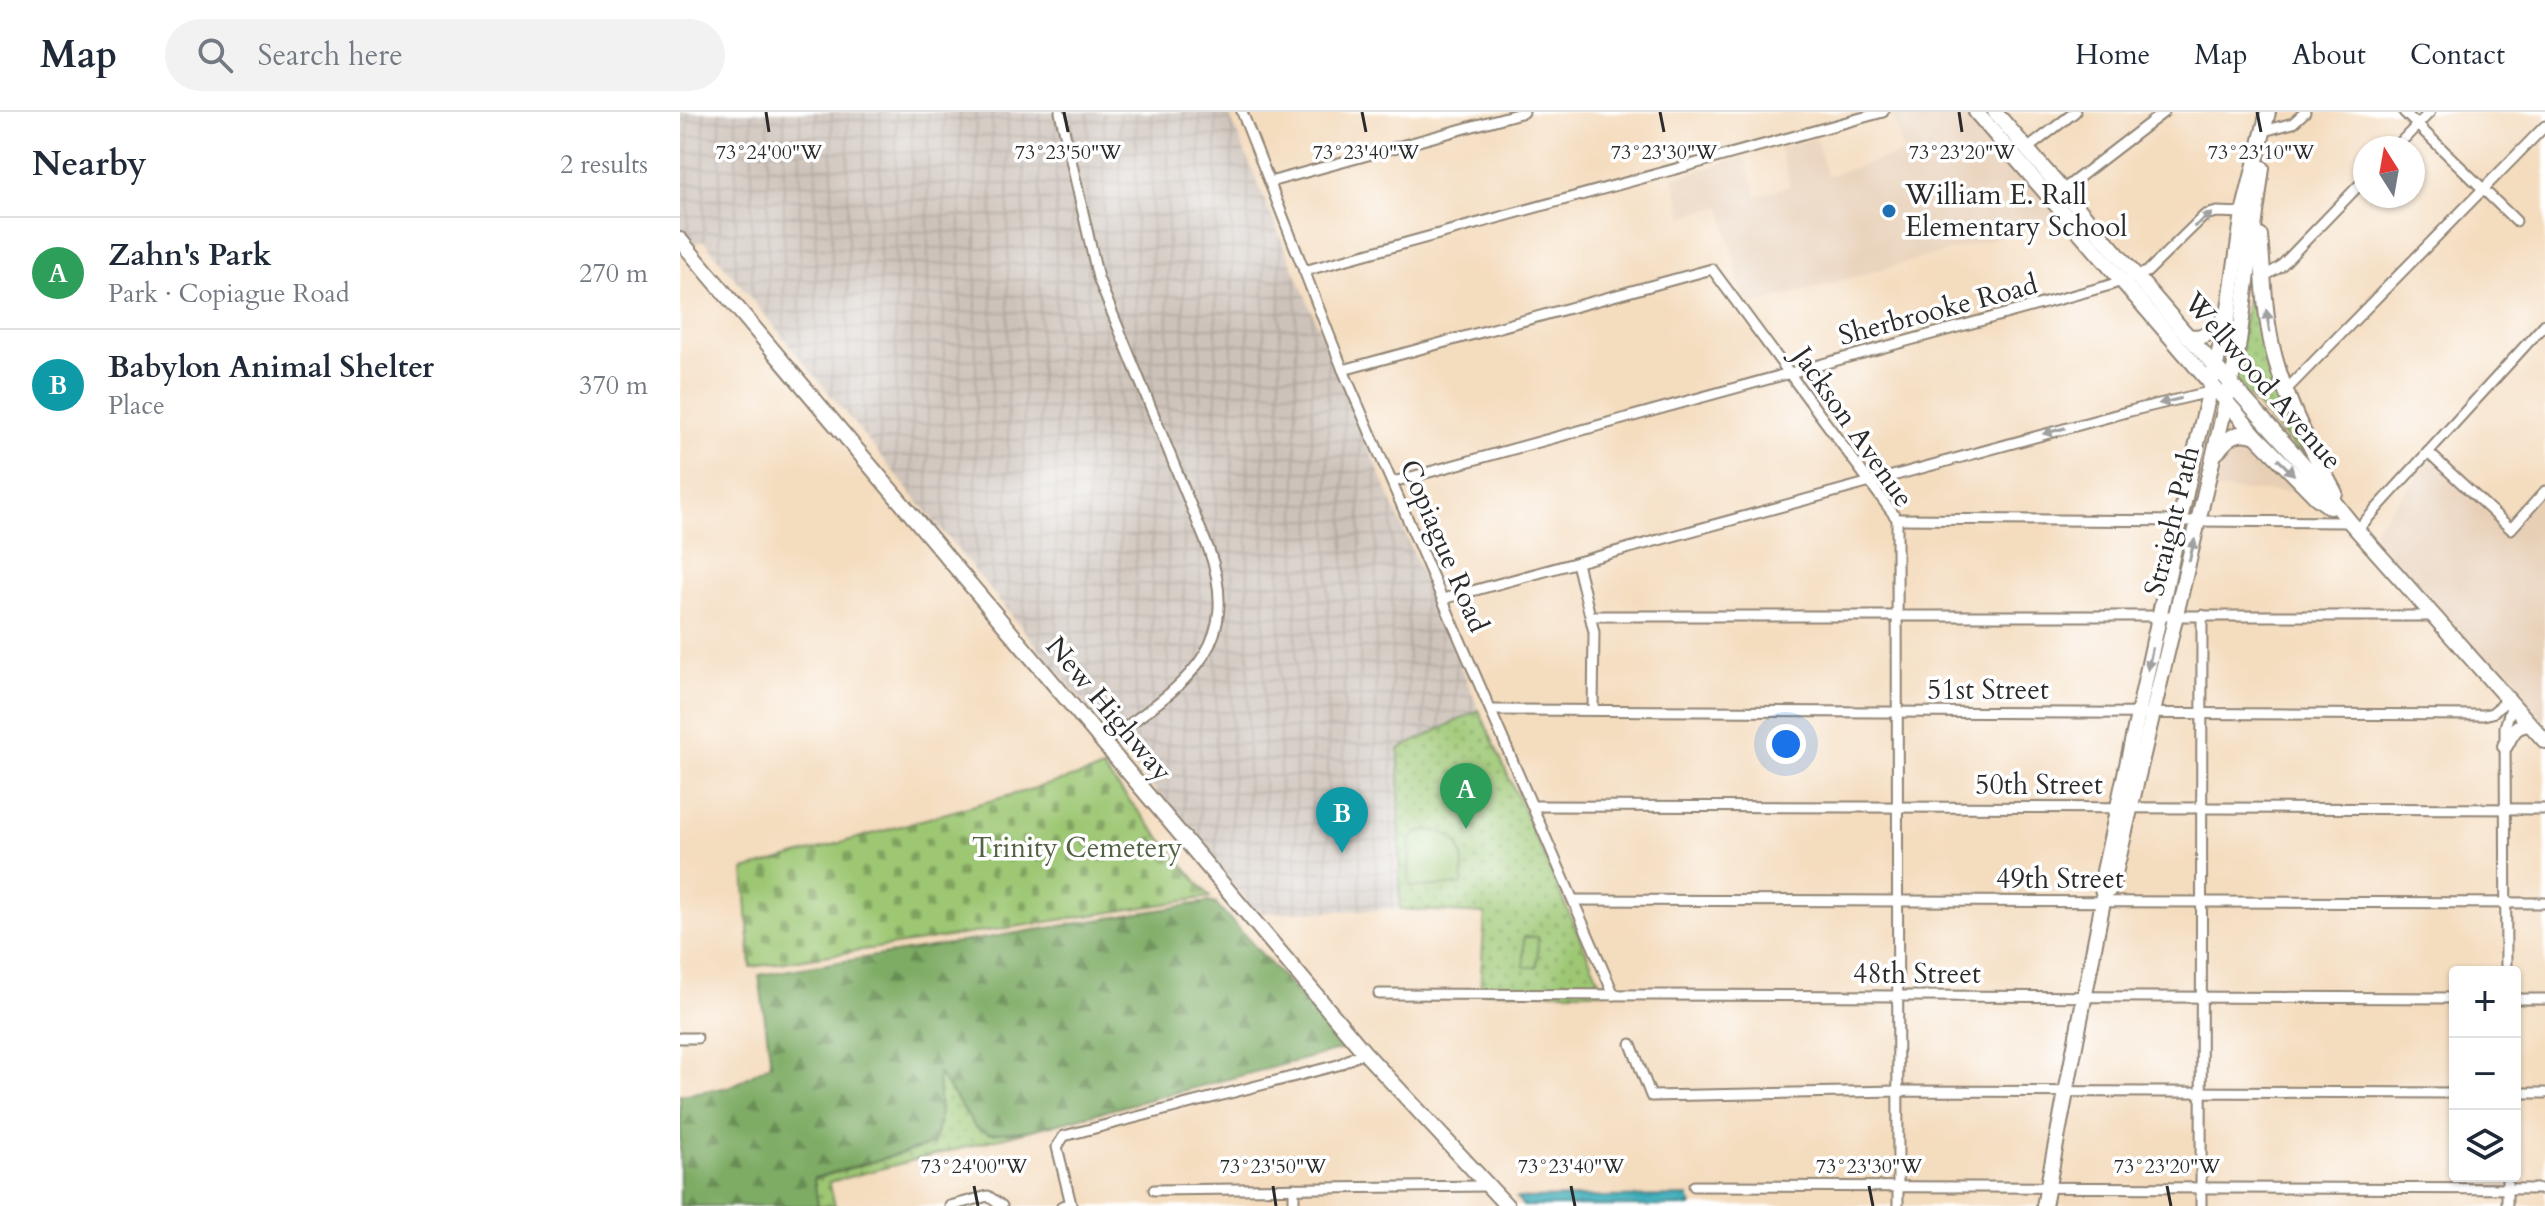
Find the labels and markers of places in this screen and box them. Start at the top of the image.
place label: William E. Rall Elementary School [1904,176,2127,246]
marker: William E. Rall Elementary School [1880,202,1898,220]
pin: A [1440,763,1492,829]
pin: B [1316,787,1368,853]

